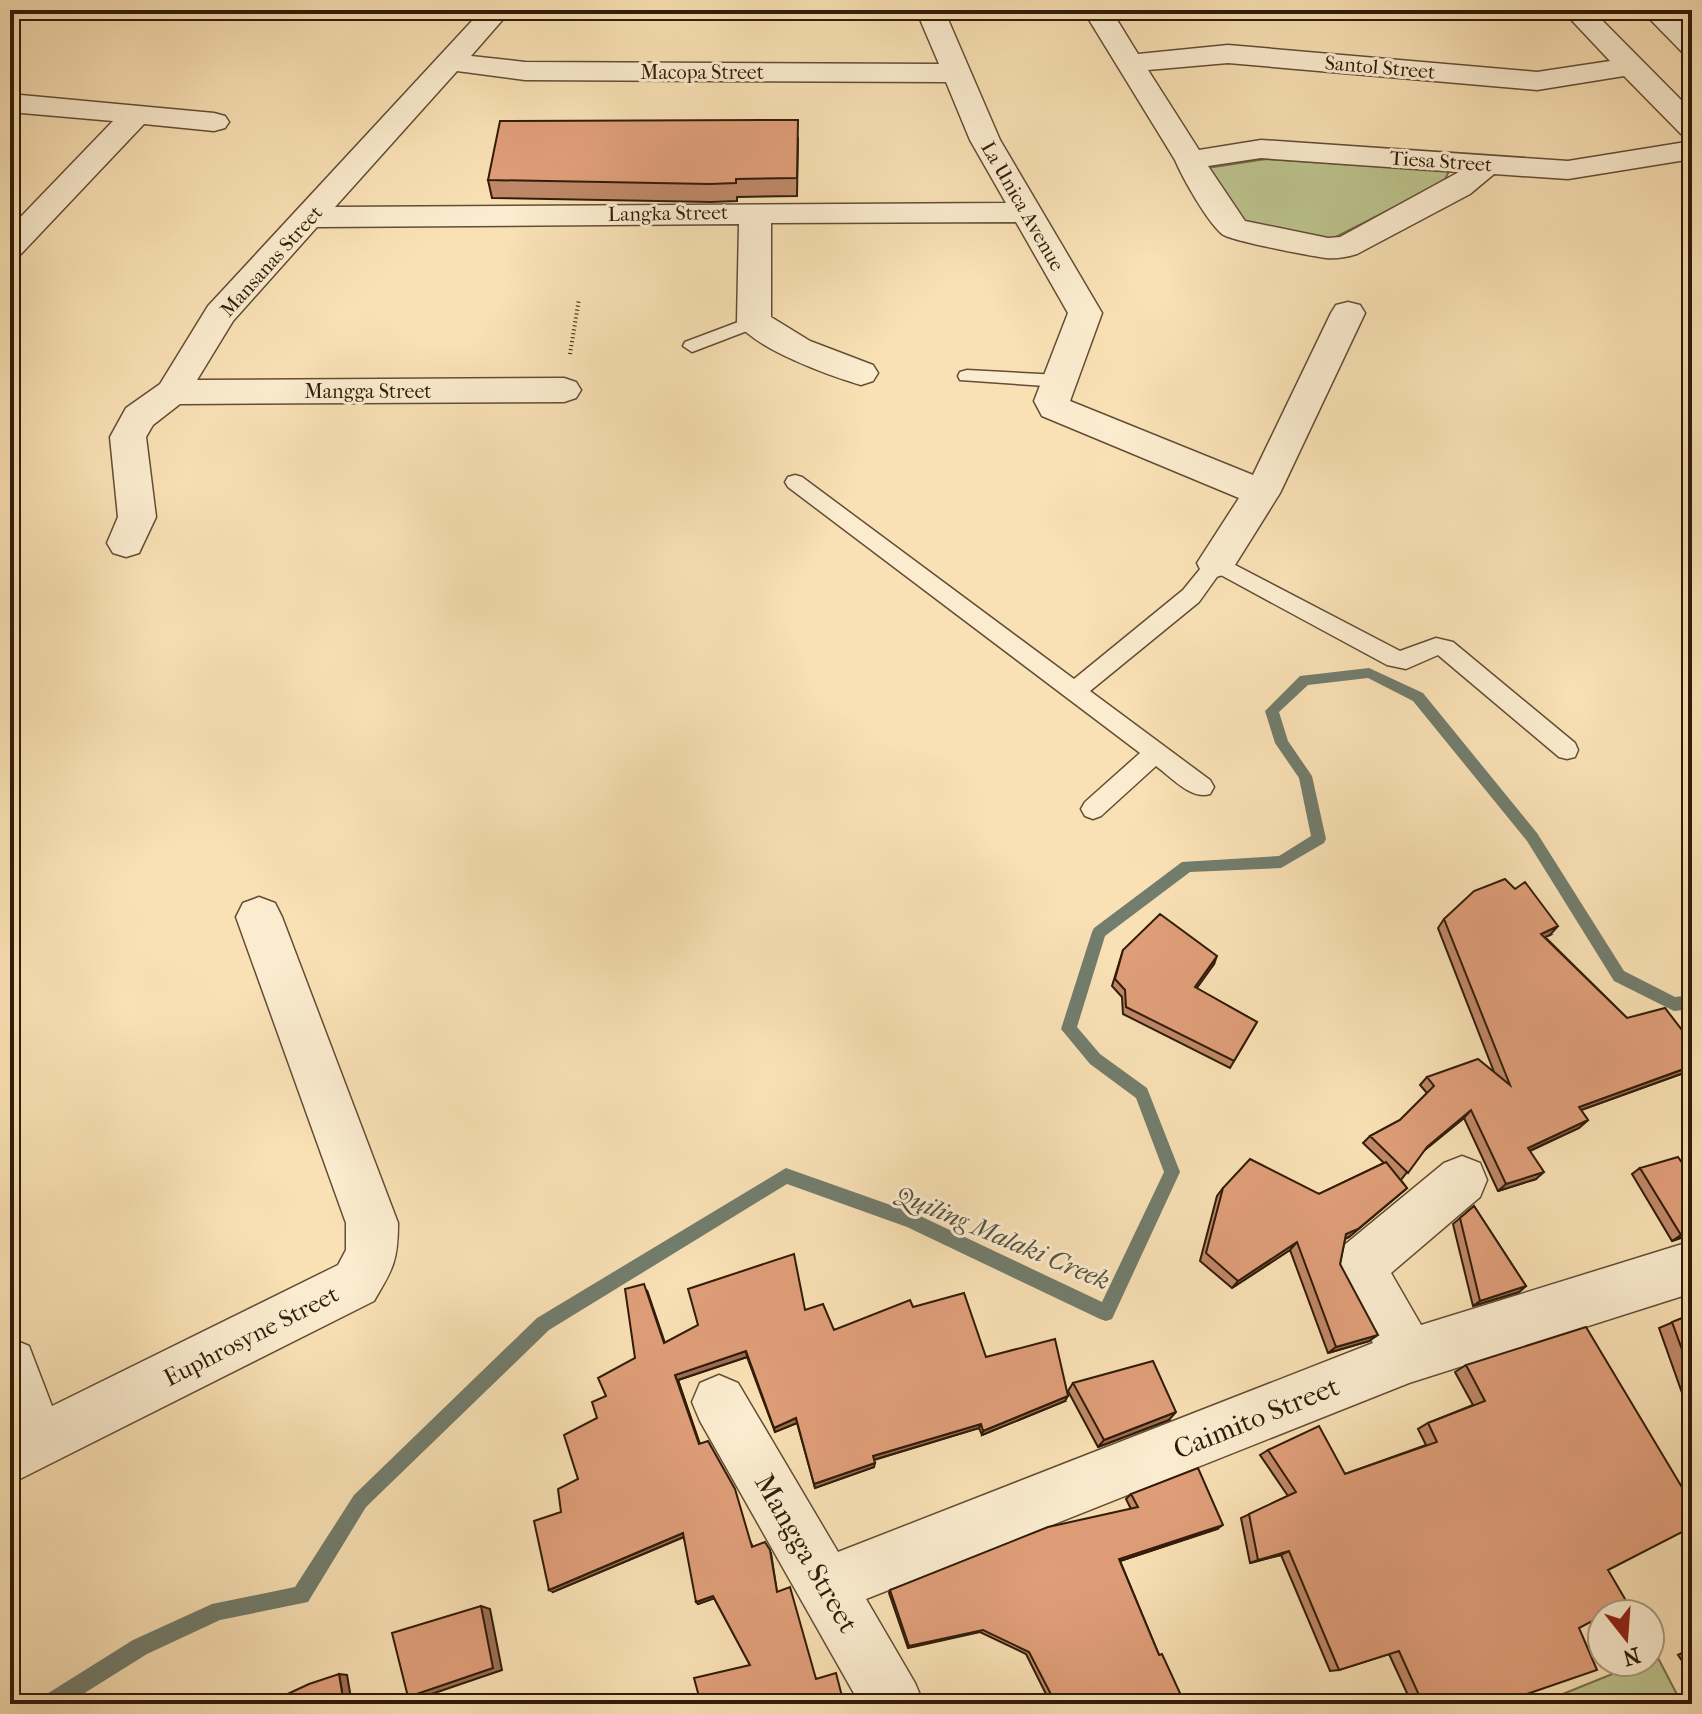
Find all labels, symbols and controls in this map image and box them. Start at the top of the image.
street label: Santol Street [1324,51,1436,84]
street label: Macopa Street [640,61,764,84]
street label: La Unica Avenue [976,137,1069,275]
street label: Tiesa Street [1389,146,1493,177]
street label: Mansanas Street [216,201,327,321]
street label: Langka Street [608,201,728,226]
street label: Mangga Street [305,380,431,403]
water label: Quiling Malaki Creek [890,1178,1115,1297]
street label: Euphrosyne Street [159,1280,343,1392]
street label: Caimito Street [1169,1369,1344,1466]
street label: Mangga Street [748,1468,865,1638]
north arrow [1586,1598,1666,1678]
text: N [1619,1641,1643,1671]

